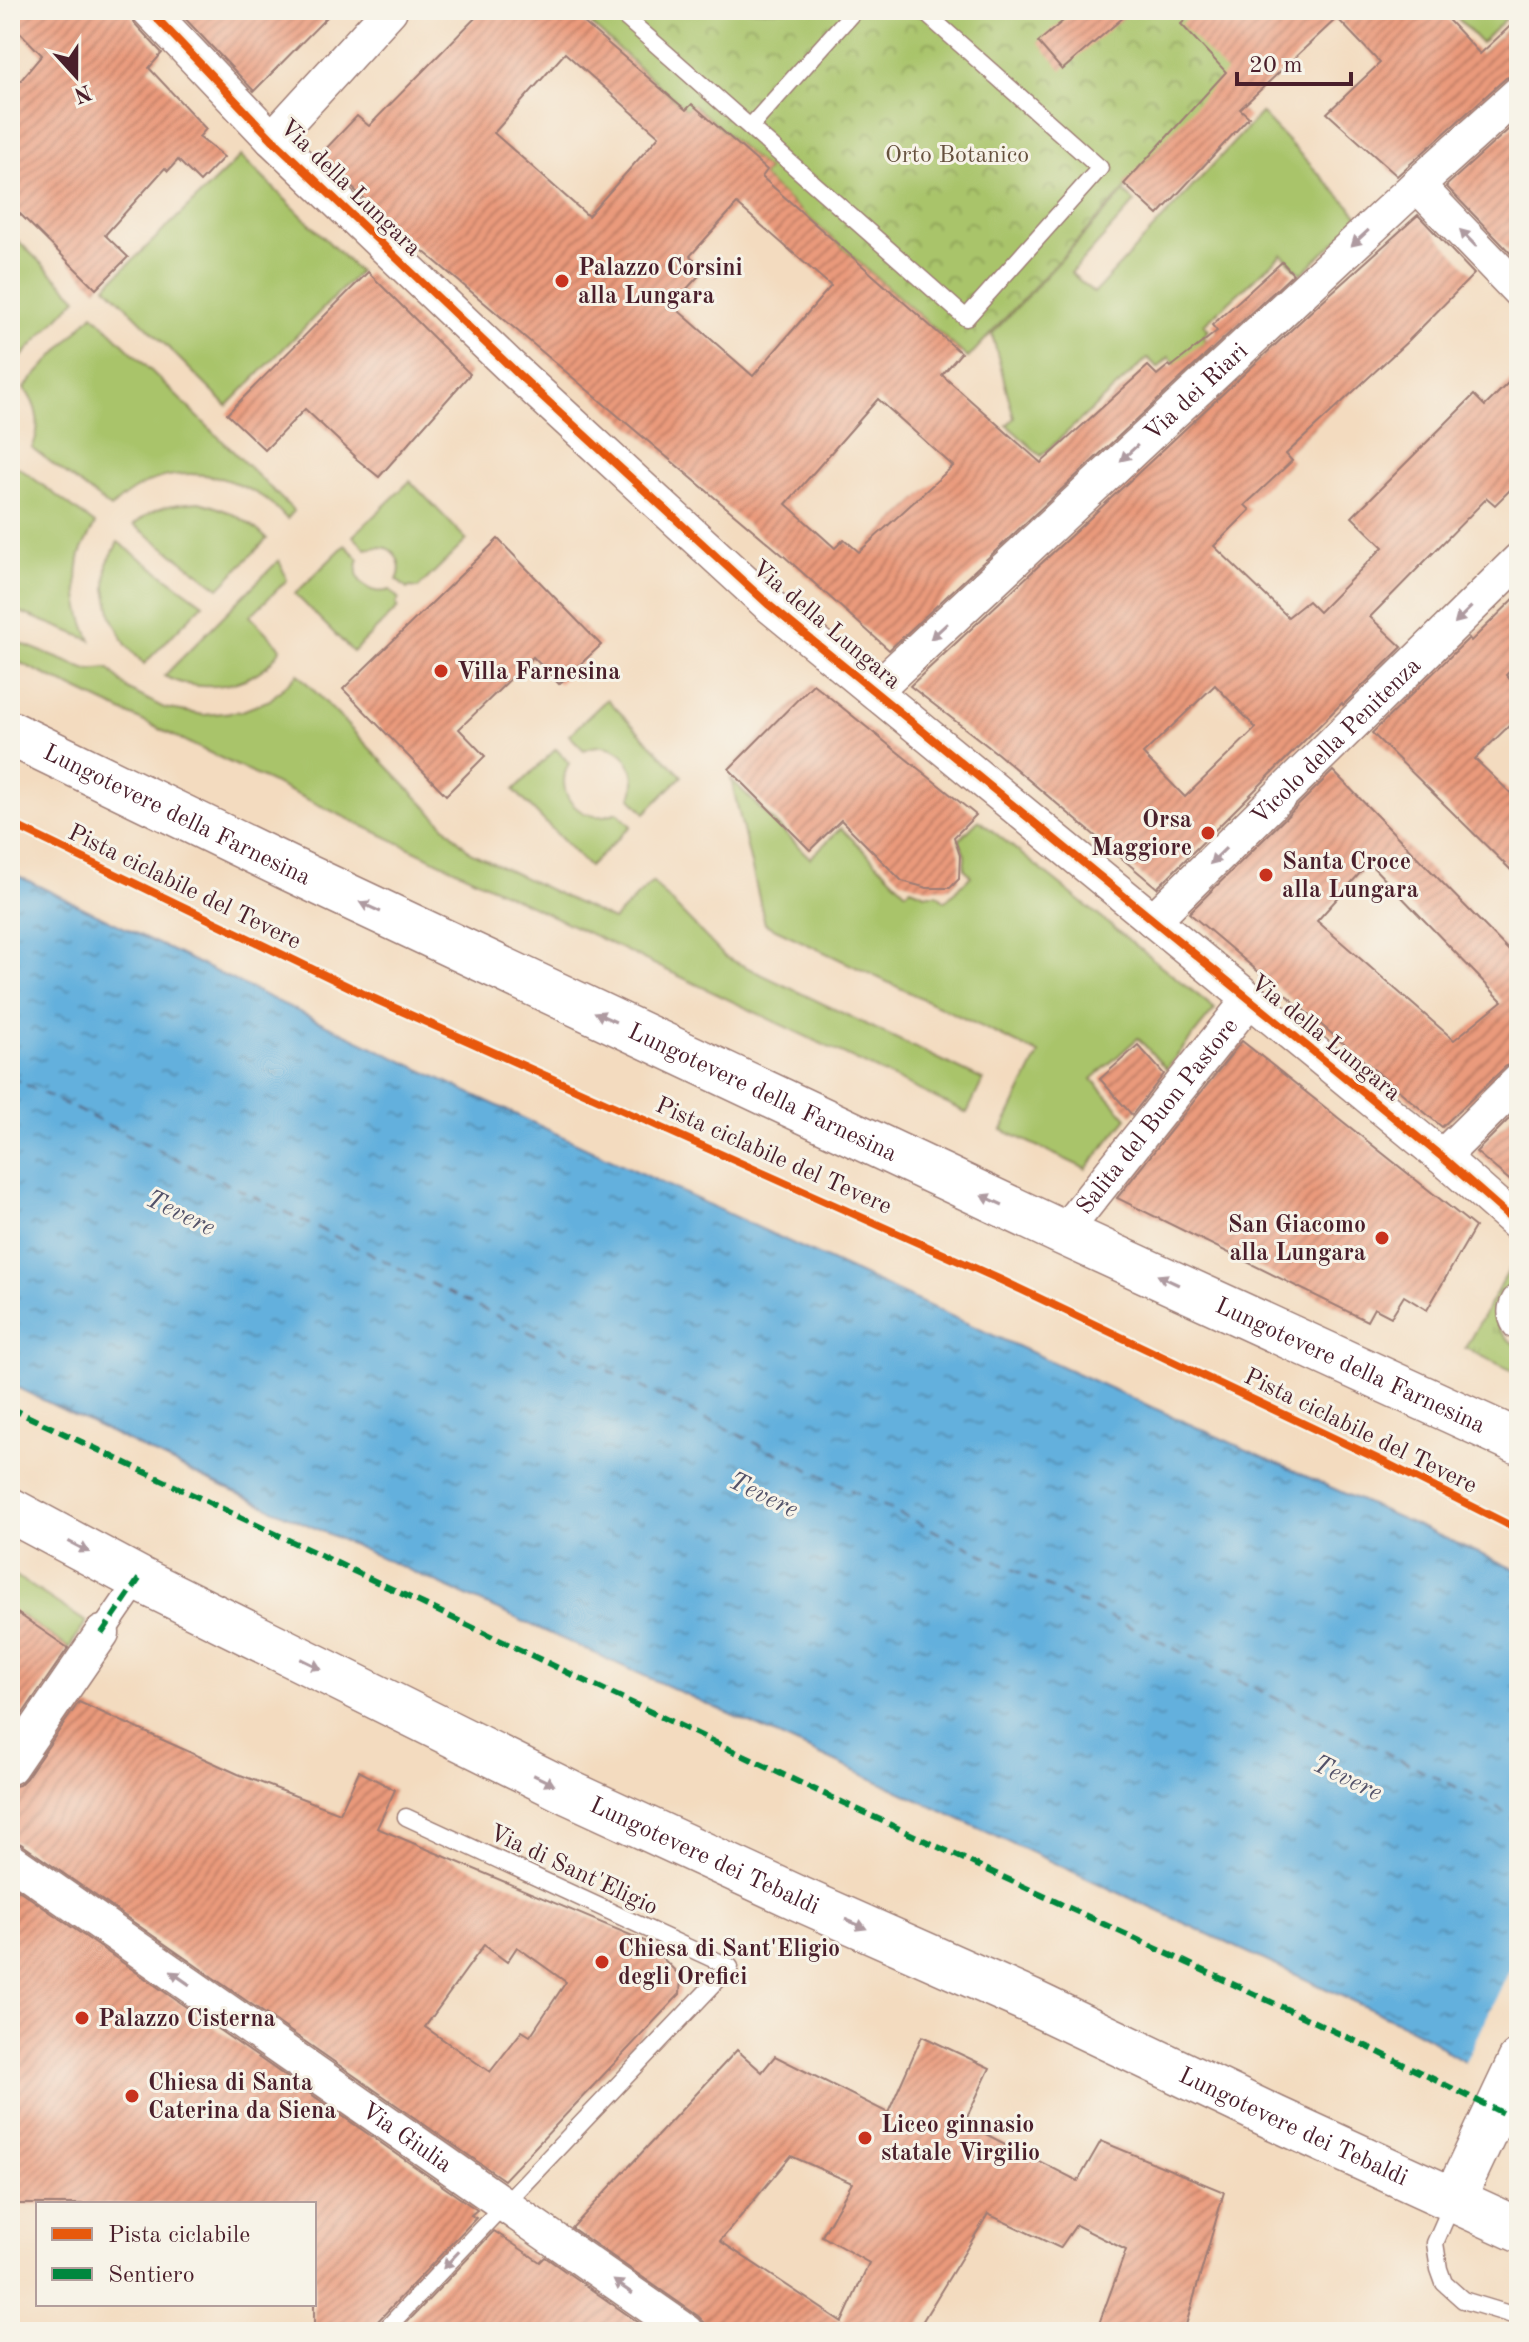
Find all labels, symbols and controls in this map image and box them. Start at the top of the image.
north arrow [36,36,116,116]
scale bar [1237,36,1351,86]
text: 20 m [1249,54,1303,78]
text: N [70,80,94,106]
street label: Via della Lungara [274,115,425,262]
park label: Orto Botanico [885,144,1029,168]
one-way arrow [1351,228,1370,246]
one-way arrow [1459,228,1477,247]
place label: Palazzo Corsini alla Lungara [578,257,743,309]
marker: Palazzo Corsini alla Lungara [553,272,571,290]
street label: Via dei Riari [1141,339,1253,446]
one-way arrow [1120,444,1139,462]
street label: Via della Lungara [747,557,905,695]
one-way arrow [1454,605,1473,624]
one-way arrow [930,621,949,639]
street label: Vicolo della Penitenza [1248,654,1426,830]
place label: Villa Farnesina [457,661,620,685]
marker: Villa Farnesina [432,662,450,680]
street label: Lungotevere della Farnesina [39,741,314,891]
place label: Orsa Maggiore [1091,809,1192,861]
street label: Pista ciclabile del Tevere [64,821,304,955]
marker: Orsa Maggiore [1199,824,1217,842]
one-way arrow [1209,846,1228,865]
place label: Santa Croce alla Lungara [1282,851,1419,903]
marker: Santa Croce alla Lungara [1257,866,1275,884]
one-way arrow [358,900,381,914]
street label: Via della Lungara [1245,971,1405,1106]
one-way arrow [593,1010,617,1024]
street label: Salita del Buon Pastore [1073,1014,1243,1220]
street label: Lungotevere della Farnesina [624,1020,900,1167]
street label: Pista ciclabile del Tevere [651,1094,895,1220]
water label: Tevere [141,1186,219,1242]
one-way arrow [981,1193,1004,1207]
place label: San Giacomo alla Lungara [1228,1214,1366,1266]
marker: San Giacomo alla Lungara [1373,1229,1391,1247]
one-way arrow [1157,1273,1180,1287]
street label: Lungotevere della Farnesina [1211,1294,1488,1439]
street label: Pista ciclabile del Tevere [1240,1365,1480,1499]
water label: Tevere [724,1468,802,1524]
one-way arrow [67,1541,90,1554]
one-way arrow [299,1658,322,1671]
water label: Tevere [1308,1751,1386,1807]
one-way arrow [532,1773,555,1787]
street label: Lungotevere dei Tebaldi [586,1794,822,1920]
street label: Via di Sant'Eligio [485,1821,661,1920]
one-way arrow [844,1917,868,1931]
place label: Chiesa di Sant'Eligio degli Orefici [618,1938,840,1990]
marker: Chiesa di Sant'Eligio degli Orefici [593,1953,611,1971]
one-way arrow [170,1971,191,1986]
place label: Palazzo Cisterna [98,2008,276,2032]
marker: Palazzo Cisterna [73,2009,91,2027]
street label: Lungotevere dei Tebaldi [1175,2064,1411,2191]
place label: Chiesa di Santa Caterina da Siena [148,2072,337,2124]
marker: Chiesa di Santa Caterina da Siena [123,2087,141,2105]
street label: Via Giulia [356,2099,456,2178]
place label: Liceo ginnasio statale Virgilio [881,2114,1040,2166]
marker: Liceo ginnasio statale Virgilio [856,2129,874,2147]
legend [36,2202,316,2306]
text: Pista ciclabile [108,2224,250,2248]
one-way arrow [442,2250,460,2269]
text: Sentiero [108,2264,195,2288]
one-way arrow [613,2280,634,2295]

